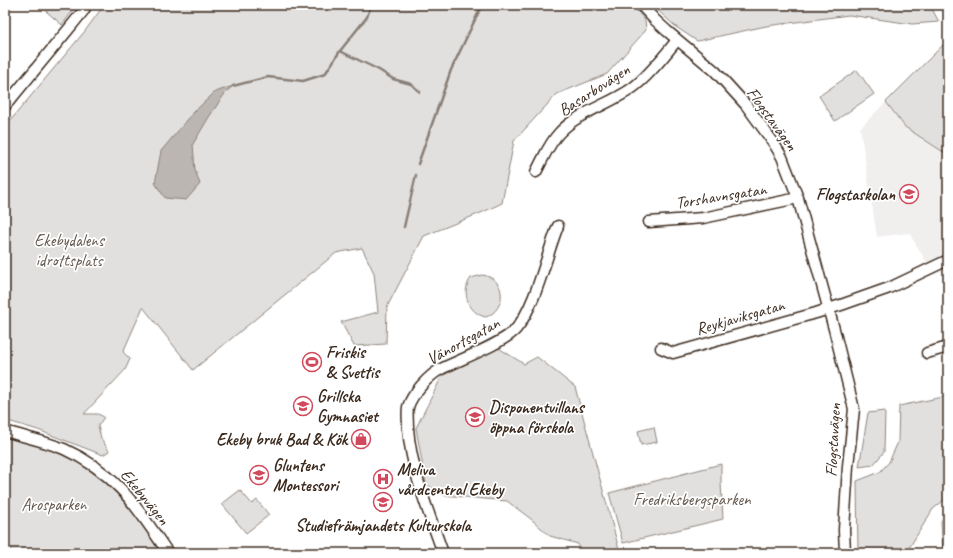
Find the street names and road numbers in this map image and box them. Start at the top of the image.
street label: Basarbovägen [554,59,634,121]
street label: Flogstavägen [742,83,802,155]
street label: Torshavnsgatan [674,178,769,214]
street label: Reykjaviksgatan [693,294,788,340]
street label: Vänortsgatan [423,312,504,370]
street label: Flogstavägen [821,402,845,477]
street label: Ekebyvägen [116,465,174,530]

